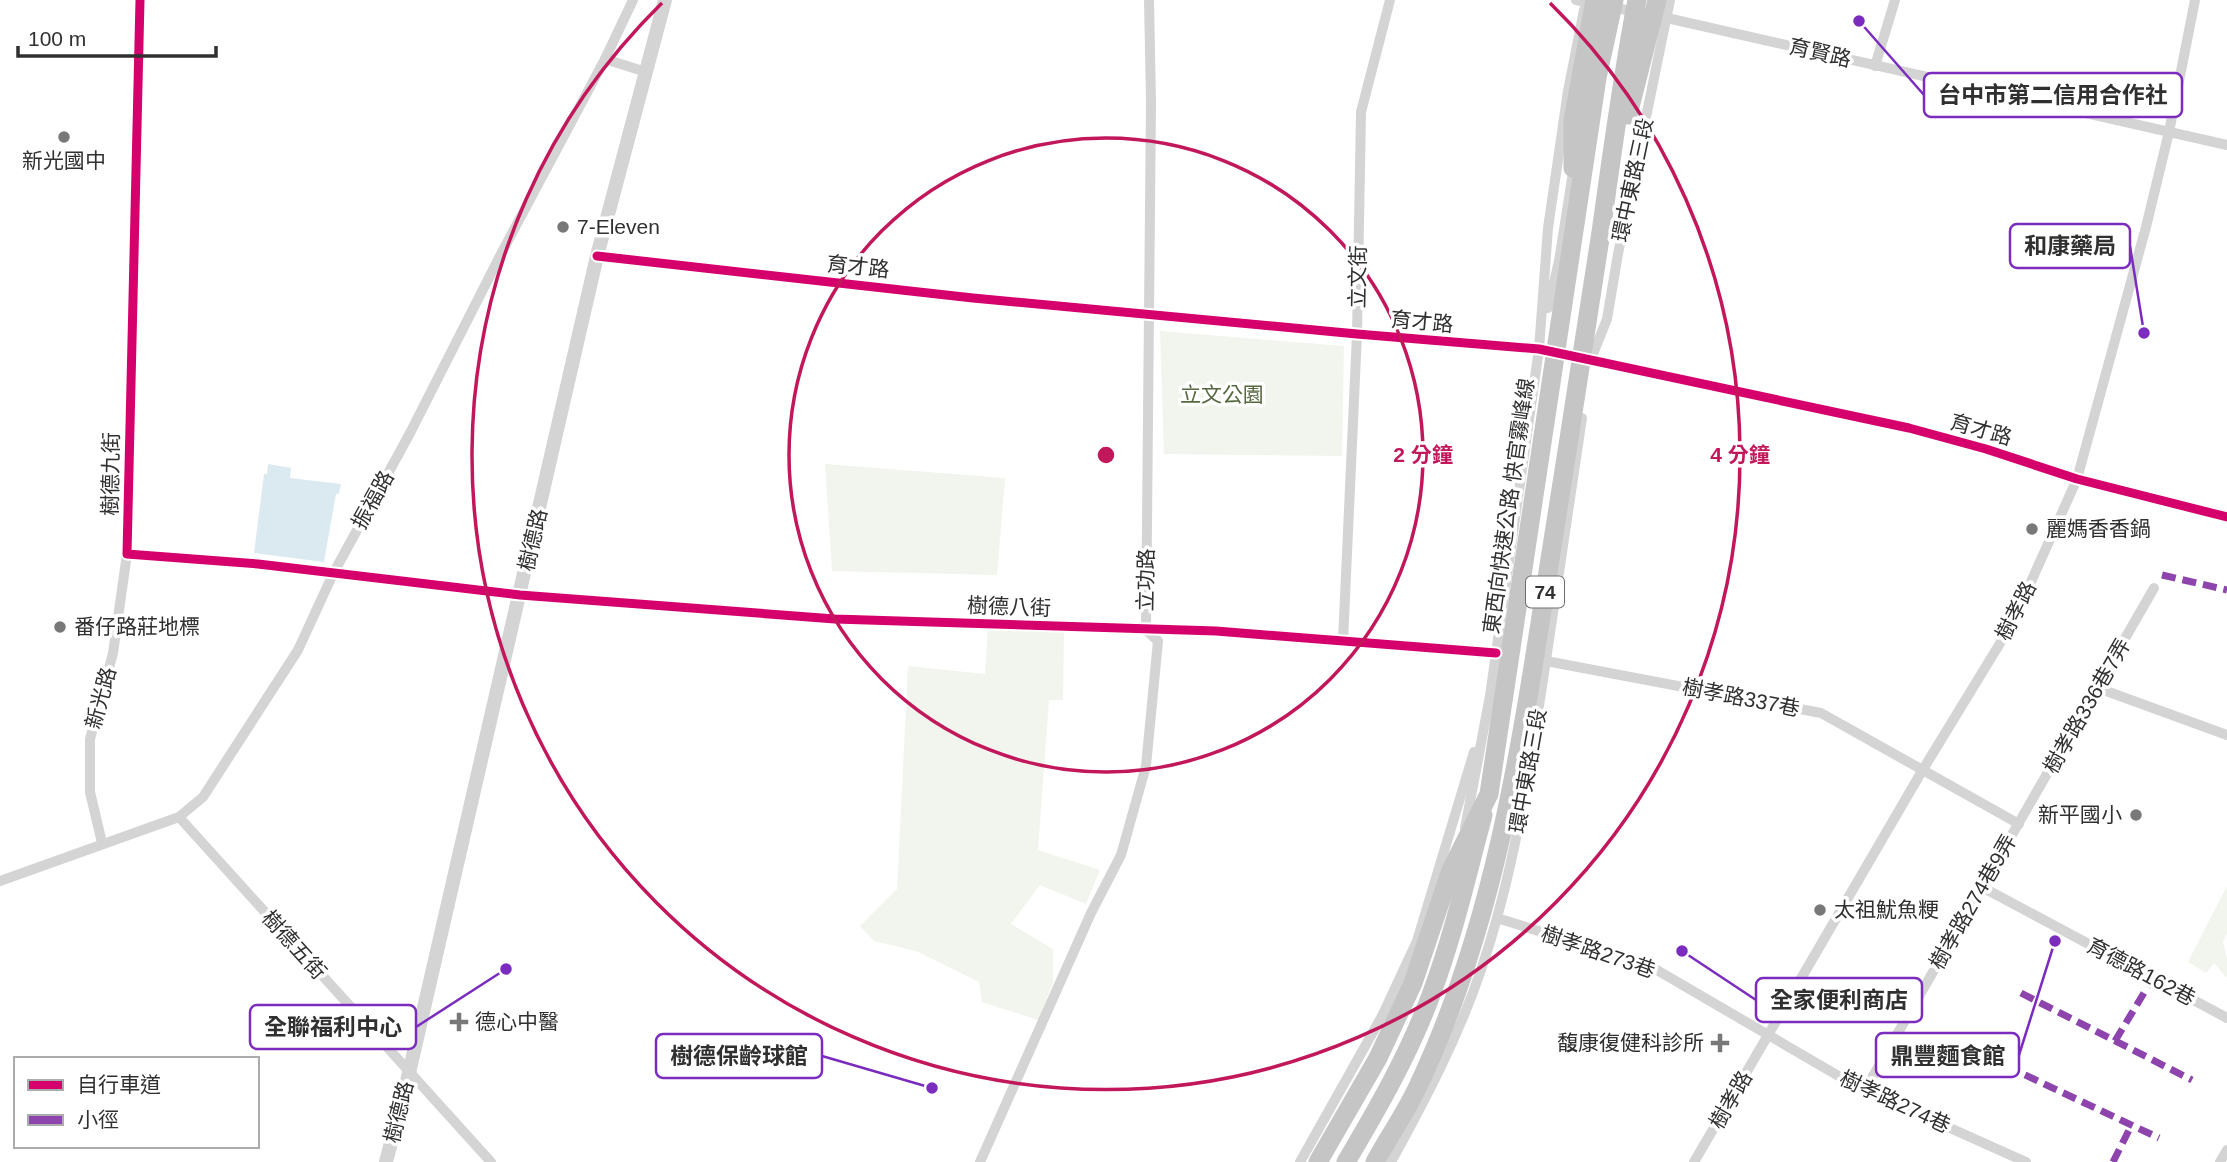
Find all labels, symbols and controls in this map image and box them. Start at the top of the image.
scale bar [18,14,215,58]
text: 100 m [28,27,86,50]
street label: 育賢路 [1787,34,1853,71]
callout: 台中市第二信用合作社 [1924,73,2182,117]
text: 台中市第二信用合作社 [1938,82,2168,108]
street label: 環中東路三段 [1608,116,1657,244]
marker: 新光國中 [56,129,72,145]
place label: 新光國中 [22,149,106,172]
place label: 7-Eleven [577,215,660,238]
marker: 7-Eleven [555,219,571,235]
callout: 和康藥局 [2010,224,2130,268]
text: 和康藥局 [2024,233,2116,259]
street label: 立文街 [1345,245,1370,309]
street label: 育才路 [826,252,891,281]
street label: 育才路 [1390,307,1454,336]
street label: 東西向快速公路 快官霧峰線 [1479,377,1538,635]
park label: 立文公園 [1180,383,1264,406]
street label: 育才路 [1948,410,2015,449]
street label: 樹德九街 [98,432,123,516]
centre of rings [1094,443,1118,467]
text: 2 分鐘 [1393,443,1453,466]
text: 4 分鐘 [1710,443,1770,466]
street label: 振福路 [347,467,398,533]
street label: 樹德路 [514,507,551,573]
place label: 麗媽香香鍋 [2046,517,2151,540]
marker: 麗媽香香鍋 [2024,521,2040,537]
street label: 立功路 [1133,548,1158,612]
road number: 74 [1526,576,1564,608]
street label: 樹孝路 [1991,577,2040,644]
street label: 樹德八街 [967,594,1051,619]
place label: 番仔路莊地標 [74,615,200,638]
marker: 番仔路莊地標 [52,619,68,635]
street label: 樹孝路336巷7弄 [2039,634,2134,777]
street label: 新光路 [81,664,120,731]
street label: 樹孝路337巷 [1680,675,1802,720]
street label: 環中東路三段 [1505,707,1550,835]
place label: 新平國小 [2038,803,2122,826]
marker: 新平國小 [2128,807,2144,823]
street label: 樹孝路274巷9弄 [1925,830,2020,973]
place label: 太祖魷魚粳 [1834,898,1939,921]
marker: 太祖魷魚粳 [1812,902,1828,918]
street label: 樹德五街 [258,906,331,984]
street label: 樹孝路273巷 [1538,921,1658,982]
street label: 育德路162巷 [2083,933,2199,1010]
callout: 全家便利商店 [1756,978,1922,1022]
text: 全家便利商店 [1770,987,1908,1013]
callout: 全聯福利中心 [250,1005,416,1049]
place label: 德心中醫 [475,1010,559,1033]
marker: 德心中醫 [449,1012,469,1032]
text: 全聯福利中心 [264,1014,402,1040]
place label: 馥康復健科診所 [1557,1031,1704,1054]
marker: 馥康復健科診所 [1710,1033,1730,1053]
callout: 鼎豐麵食館 [1876,1033,2019,1077]
callout: 樹德保齡球館 [656,1034,822,1078]
text: 樹德保齡球館 [670,1043,808,1069]
text: 鼎豐麵食館 [1891,1043,2006,1069]
legend [14,1057,259,1148]
street label: 樹孝路274巷 [1836,1066,1954,1137]
street label: 樹孝路 [1705,1067,1756,1133]
text: 自行車道 [77,1073,161,1096]
street label: 樹德路 [380,1079,417,1145]
text: 小徑 [77,1108,119,1131]

